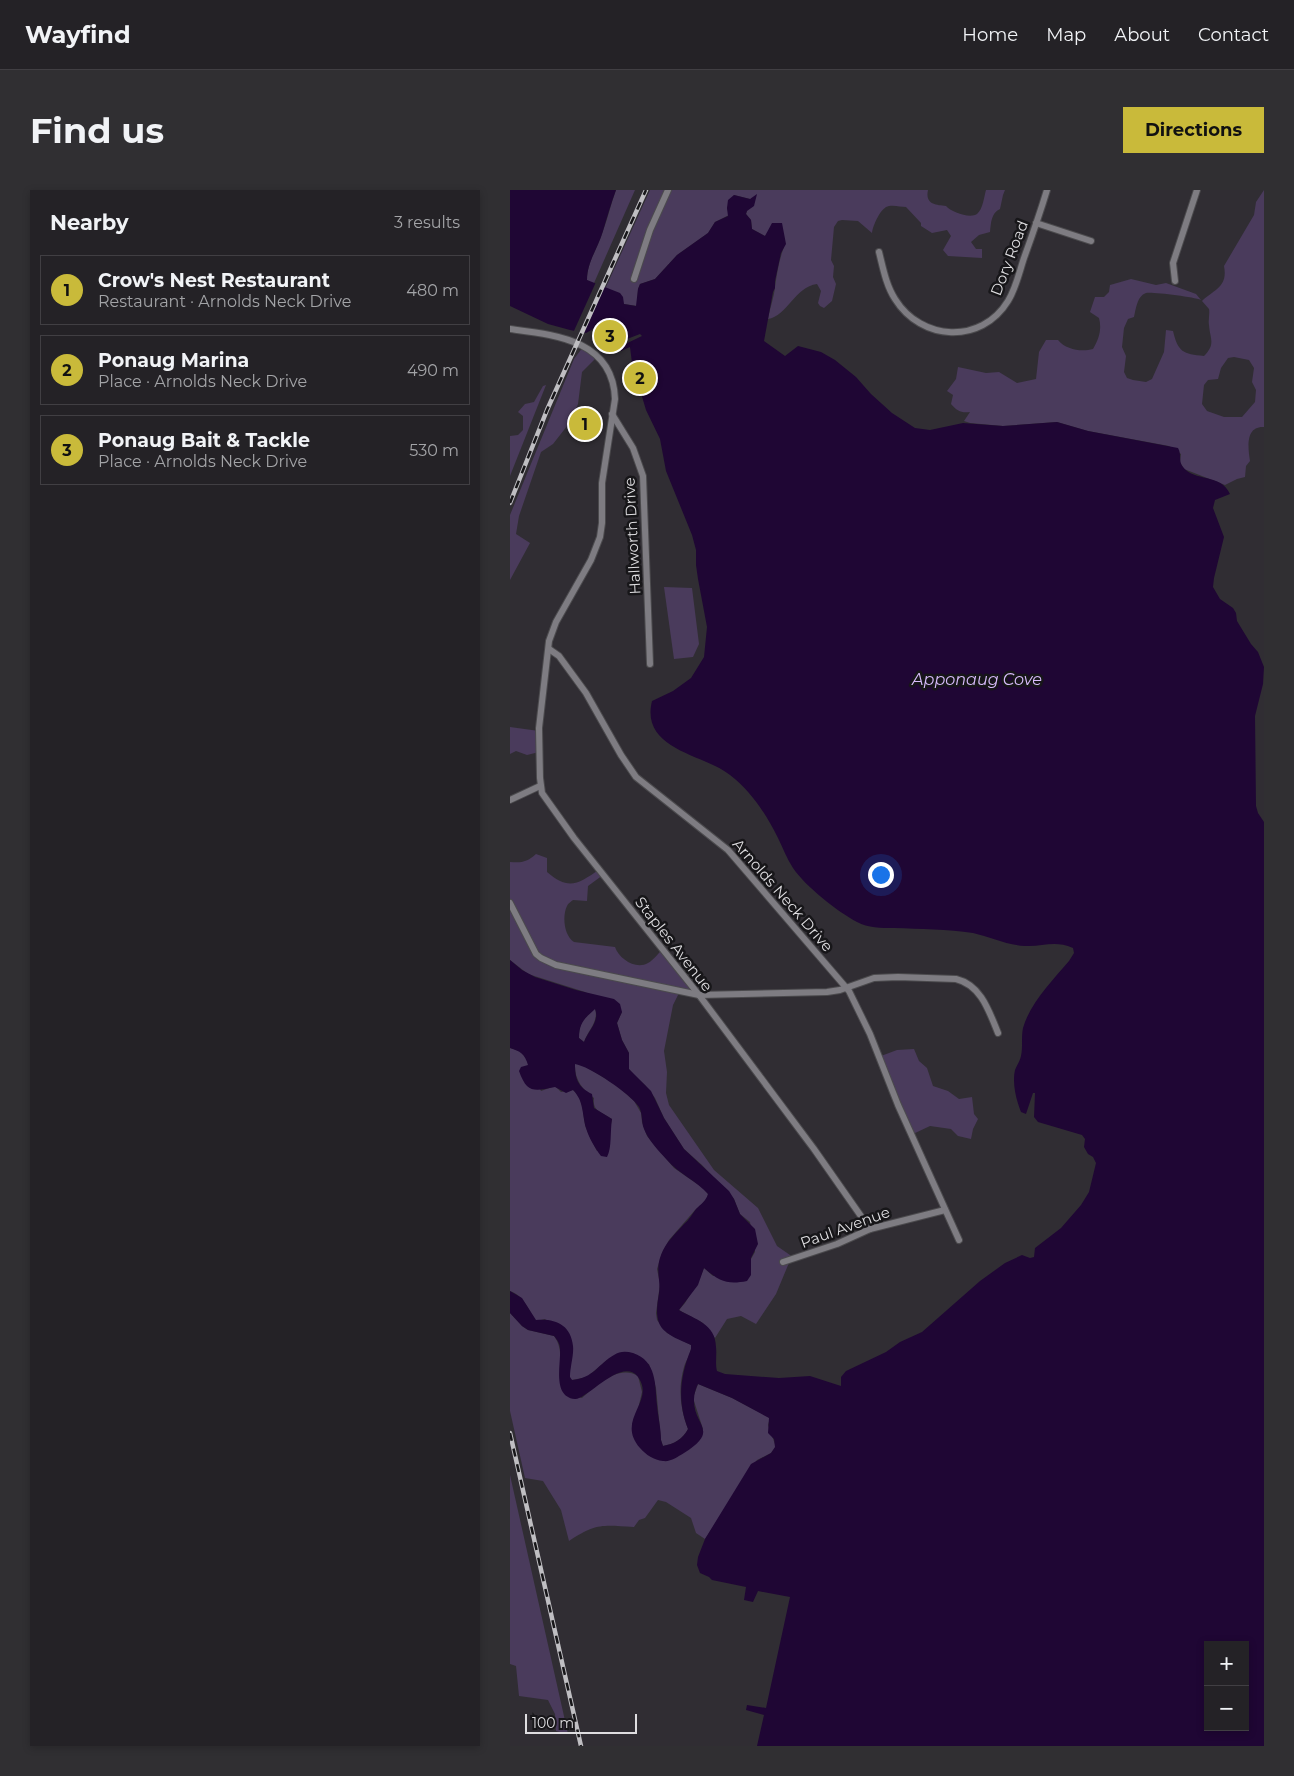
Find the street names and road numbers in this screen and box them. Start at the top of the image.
street label: Dory Road [986,218,1032,298]
street label: Hallworth Drive [619,477,645,595]
street label: Arnolds Neck Drive [729,835,837,955]
street label: Staples Avenue [631,893,717,995]
street label: Paul Avenue [798,1202,892,1252]

